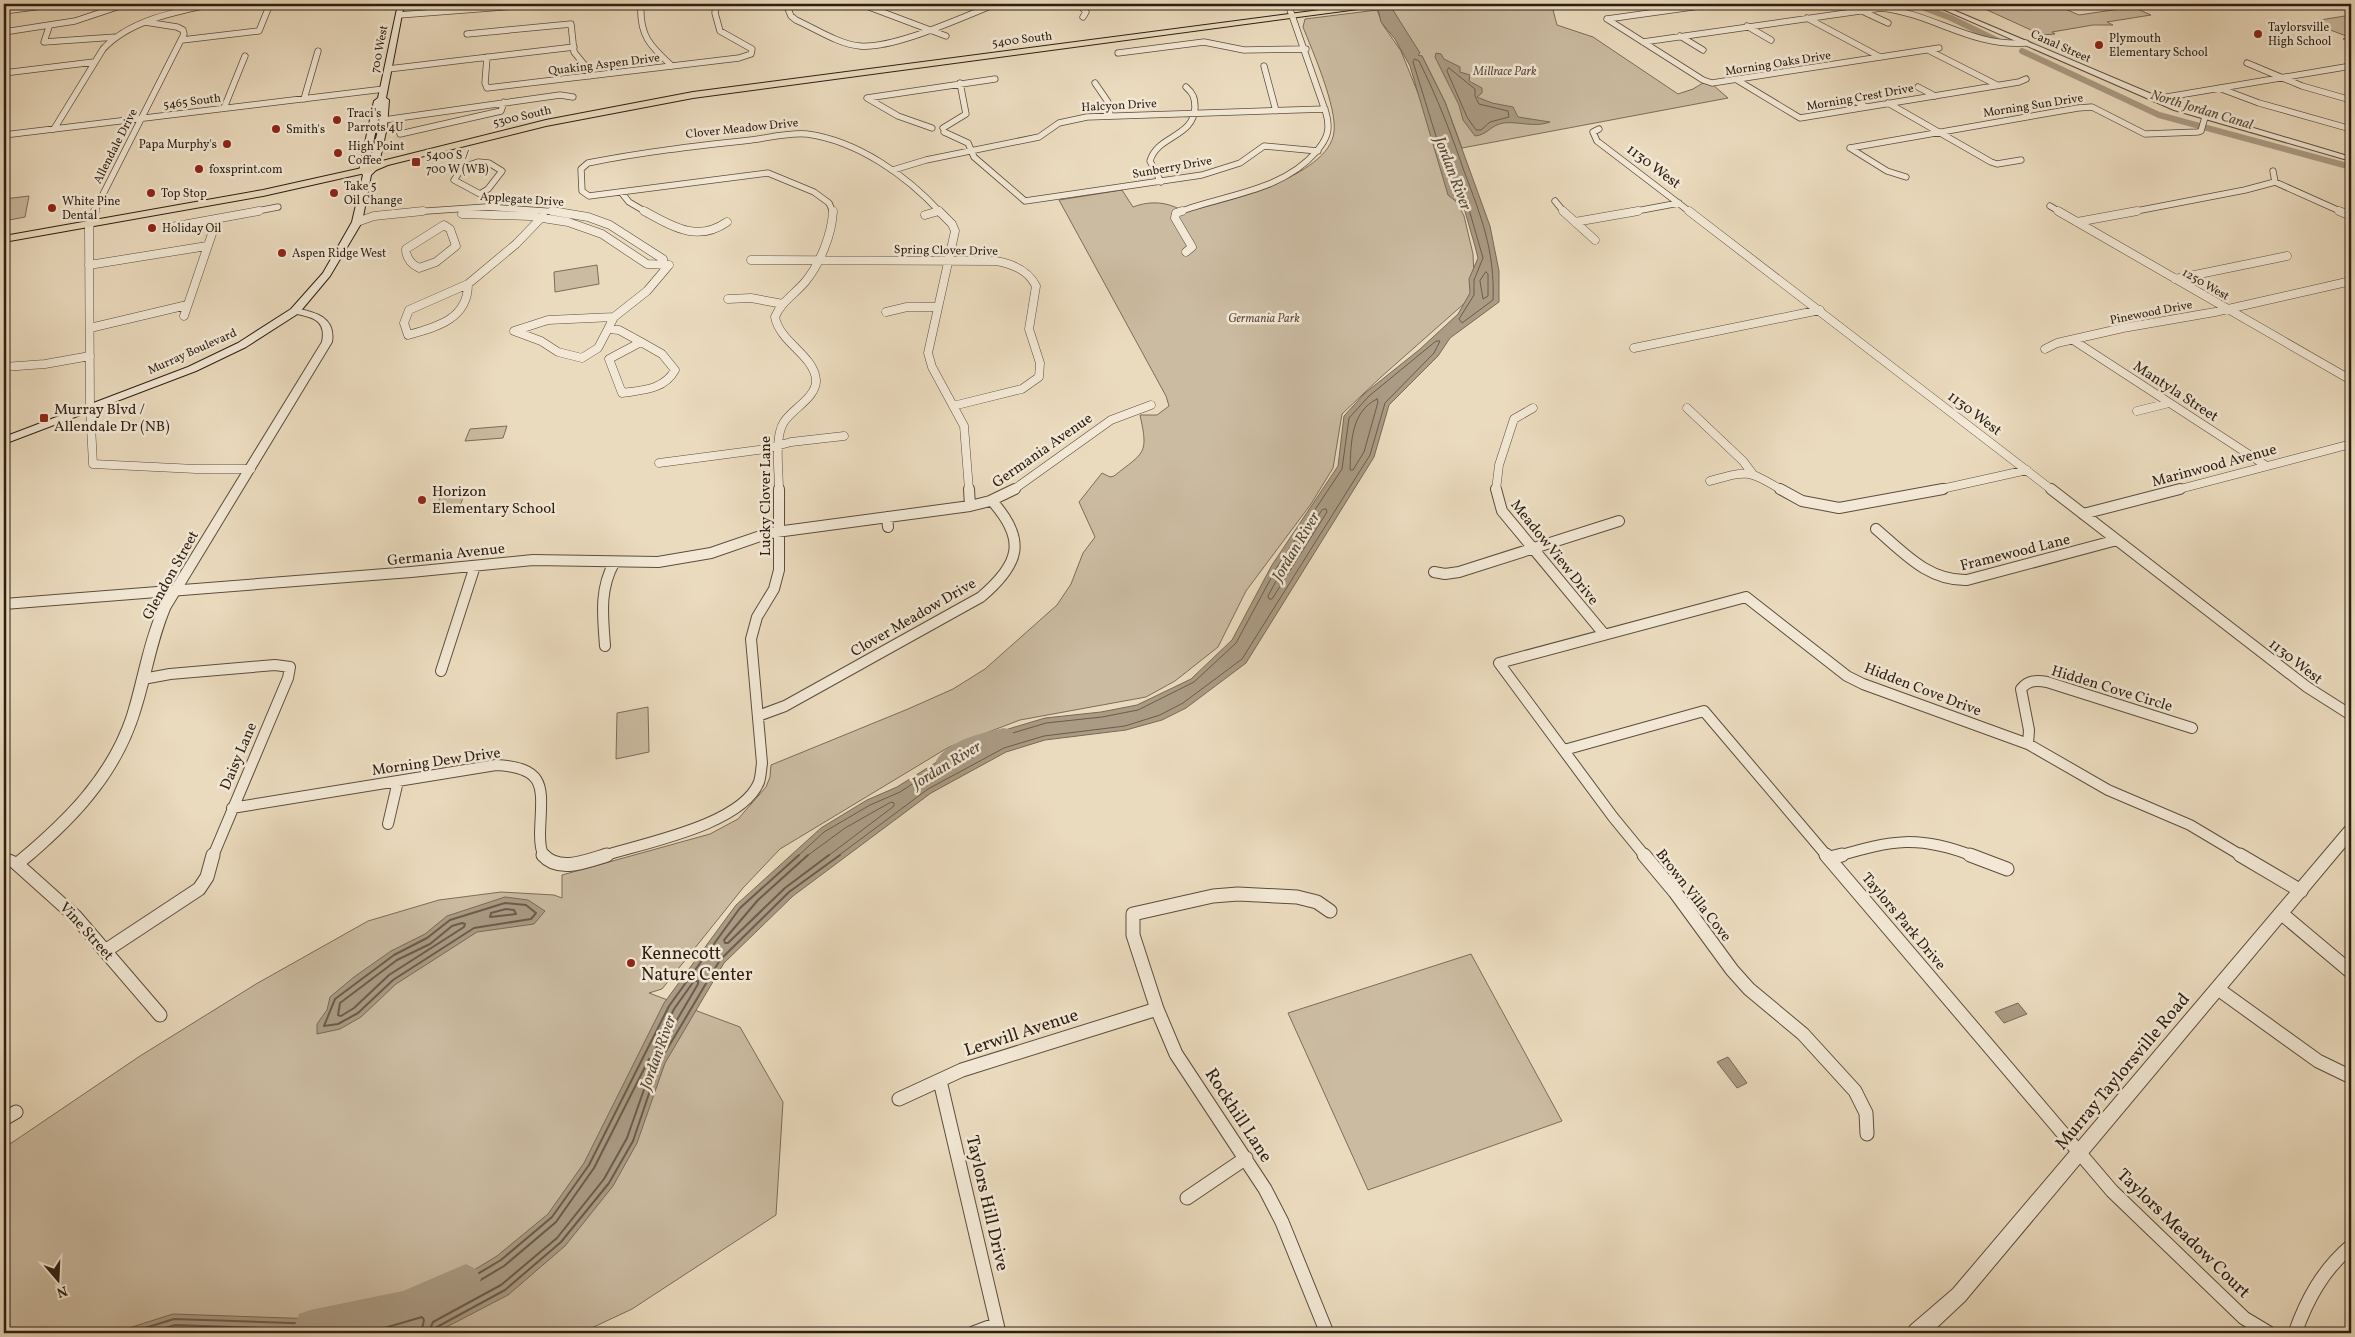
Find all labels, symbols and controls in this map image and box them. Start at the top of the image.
place label: Taylorsville High School [2268,20,2332,50]
street label: 700 West [368,24,392,74]
street label: Canal Street [2028,27,2093,67]
street label: 5400 South [991,28,1053,52]
marker: Taylorsville High School [2252,28,2264,40]
place label: Plymouth Elementary School [2109,31,2208,61]
marker: Plymouth Elementary School [2093,39,2105,51]
street label: Morning Oaks Drive [1724,48,1833,80]
street label: Quaking Aspen Drive [547,50,661,80]
park label: Millrace Park [1472,64,1537,80]
street label: Morning Crest Drive [1805,81,1915,115]
water label: North Jordan Canal [2148,86,2256,135]
street label: Morning Sun Drive [1982,90,2085,122]
street label: 5465 South [162,91,222,113]
street label: Halcyon Drive [1081,96,1158,116]
street label: 5300 South [491,102,553,132]
street label: Allendale Drive [90,106,142,187]
place label: Traci's Parrots 4U [347,106,403,136]
marker: Traci's Parrots 4U [331,114,343,126]
street label: Clover Meadow Drive [685,115,800,143]
place label: Smith's [286,122,325,138]
marker: Smith's [270,123,282,135]
water label: Jordan River [1427,132,1477,215]
place label: Papa Murphy's [139,137,217,153]
marker: Papa Murphy's [221,138,233,150]
place label: High Point Coffee [348,139,404,169]
street label: 1130 West [1622,140,1685,195]
marker: High Point Coffee [332,147,344,159]
place label: 5400 S / 700 W (WB) [426,148,489,178]
street label: Sunberry Drive [1131,153,1214,183]
marker: 5400 S / 700 W (WB) [410,156,422,168]
place label: foxsprint.com [209,162,283,178]
marker: foxsprint.com [193,163,205,175]
place label: Take 5 Oil Change [344,179,403,209]
place label: Top Stop [161,186,207,202]
marker: Top Stop [145,187,157,199]
marker: Take 5 Oil Change [328,187,340,199]
street label: Applegate Drive [479,189,565,211]
place label: White Pine Dental [62,194,121,224]
marker: White Pine Dental [46,202,58,214]
place label: Holiday Oil [162,221,222,237]
marker: Holiday Oil [146,222,158,234]
street label: Spring Clover Drive [894,242,999,260]
place label: Aspen Ridge West [292,246,386,262]
marker: Aspen Ridge West [276,247,288,259]
street label: 1250 West [2179,265,2232,305]
street label: Pinewood Drive [2109,297,2194,329]
park label: Germania Park [1228,311,1300,327]
street label: Murray Boulevard [145,325,240,379]
street label: Mantyla Street [2128,357,2222,428]
street label: 1130 West [1943,387,2006,442]
place label: Murray Blvd / Allendale Dr (NB) [54,400,170,438]
street label: Germania Avenue [988,409,1097,494]
marker: Murray Blvd / Allendale Dr (NB) [38,412,50,424]
street label: Lucky Clover Lane [756,436,777,556]
street label: Marinwood Avenue [2150,440,2279,493]
place label: Horizon Elementary School [432,482,555,520]
marker: Horizon Elementary School [416,494,428,506]
street label: Meadow View Drive [1505,496,1603,610]
water label: Jordan River [1266,507,1327,588]
street label: Glendon Street [138,527,205,624]
street label: Framewood Lane [1958,530,2073,577]
street label: Germania Avenue [386,539,506,572]
street label: Clover Meadow Drive [847,574,980,663]
street label: 1130 West [2264,634,2326,690]
street label: Hidden Cove Drive [1861,658,1984,722]
street label: Hidden Cove Circle [2048,661,2175,718]
street label: Daisy Lane [216,720,263,794]
water label: Jordan River [907,736,987,796]
street label: Morning Dew Drive [371,743,502,782]
street label: Brown Villa Cove [1650,845,1736,947]
street label: Taylors Park Drive [1856,869,1950,975]
street label: Vine Street [54,898,118,966]
place label: Kennecott Nature Center [641,942,753,988]
marker: Kennecott Nature Center [625,957,637,969]
street label: Murray Taylorsville Road [2050,988,2196,1156]
street label: Lerwill Avenue [961,1003,1082,1064]
water label: Jordan River [635,1012,683,1095]
street label: Rockhill Lane [1198,1064,1278,1168]
street label: Taylors Hill Drive [959,1133,1014,1274]
street label: Taylors Meadow Court [2111,1164,2255,1305]
north arrow [32,1254,82,1304]
text: N [54,1280,70,1302]

